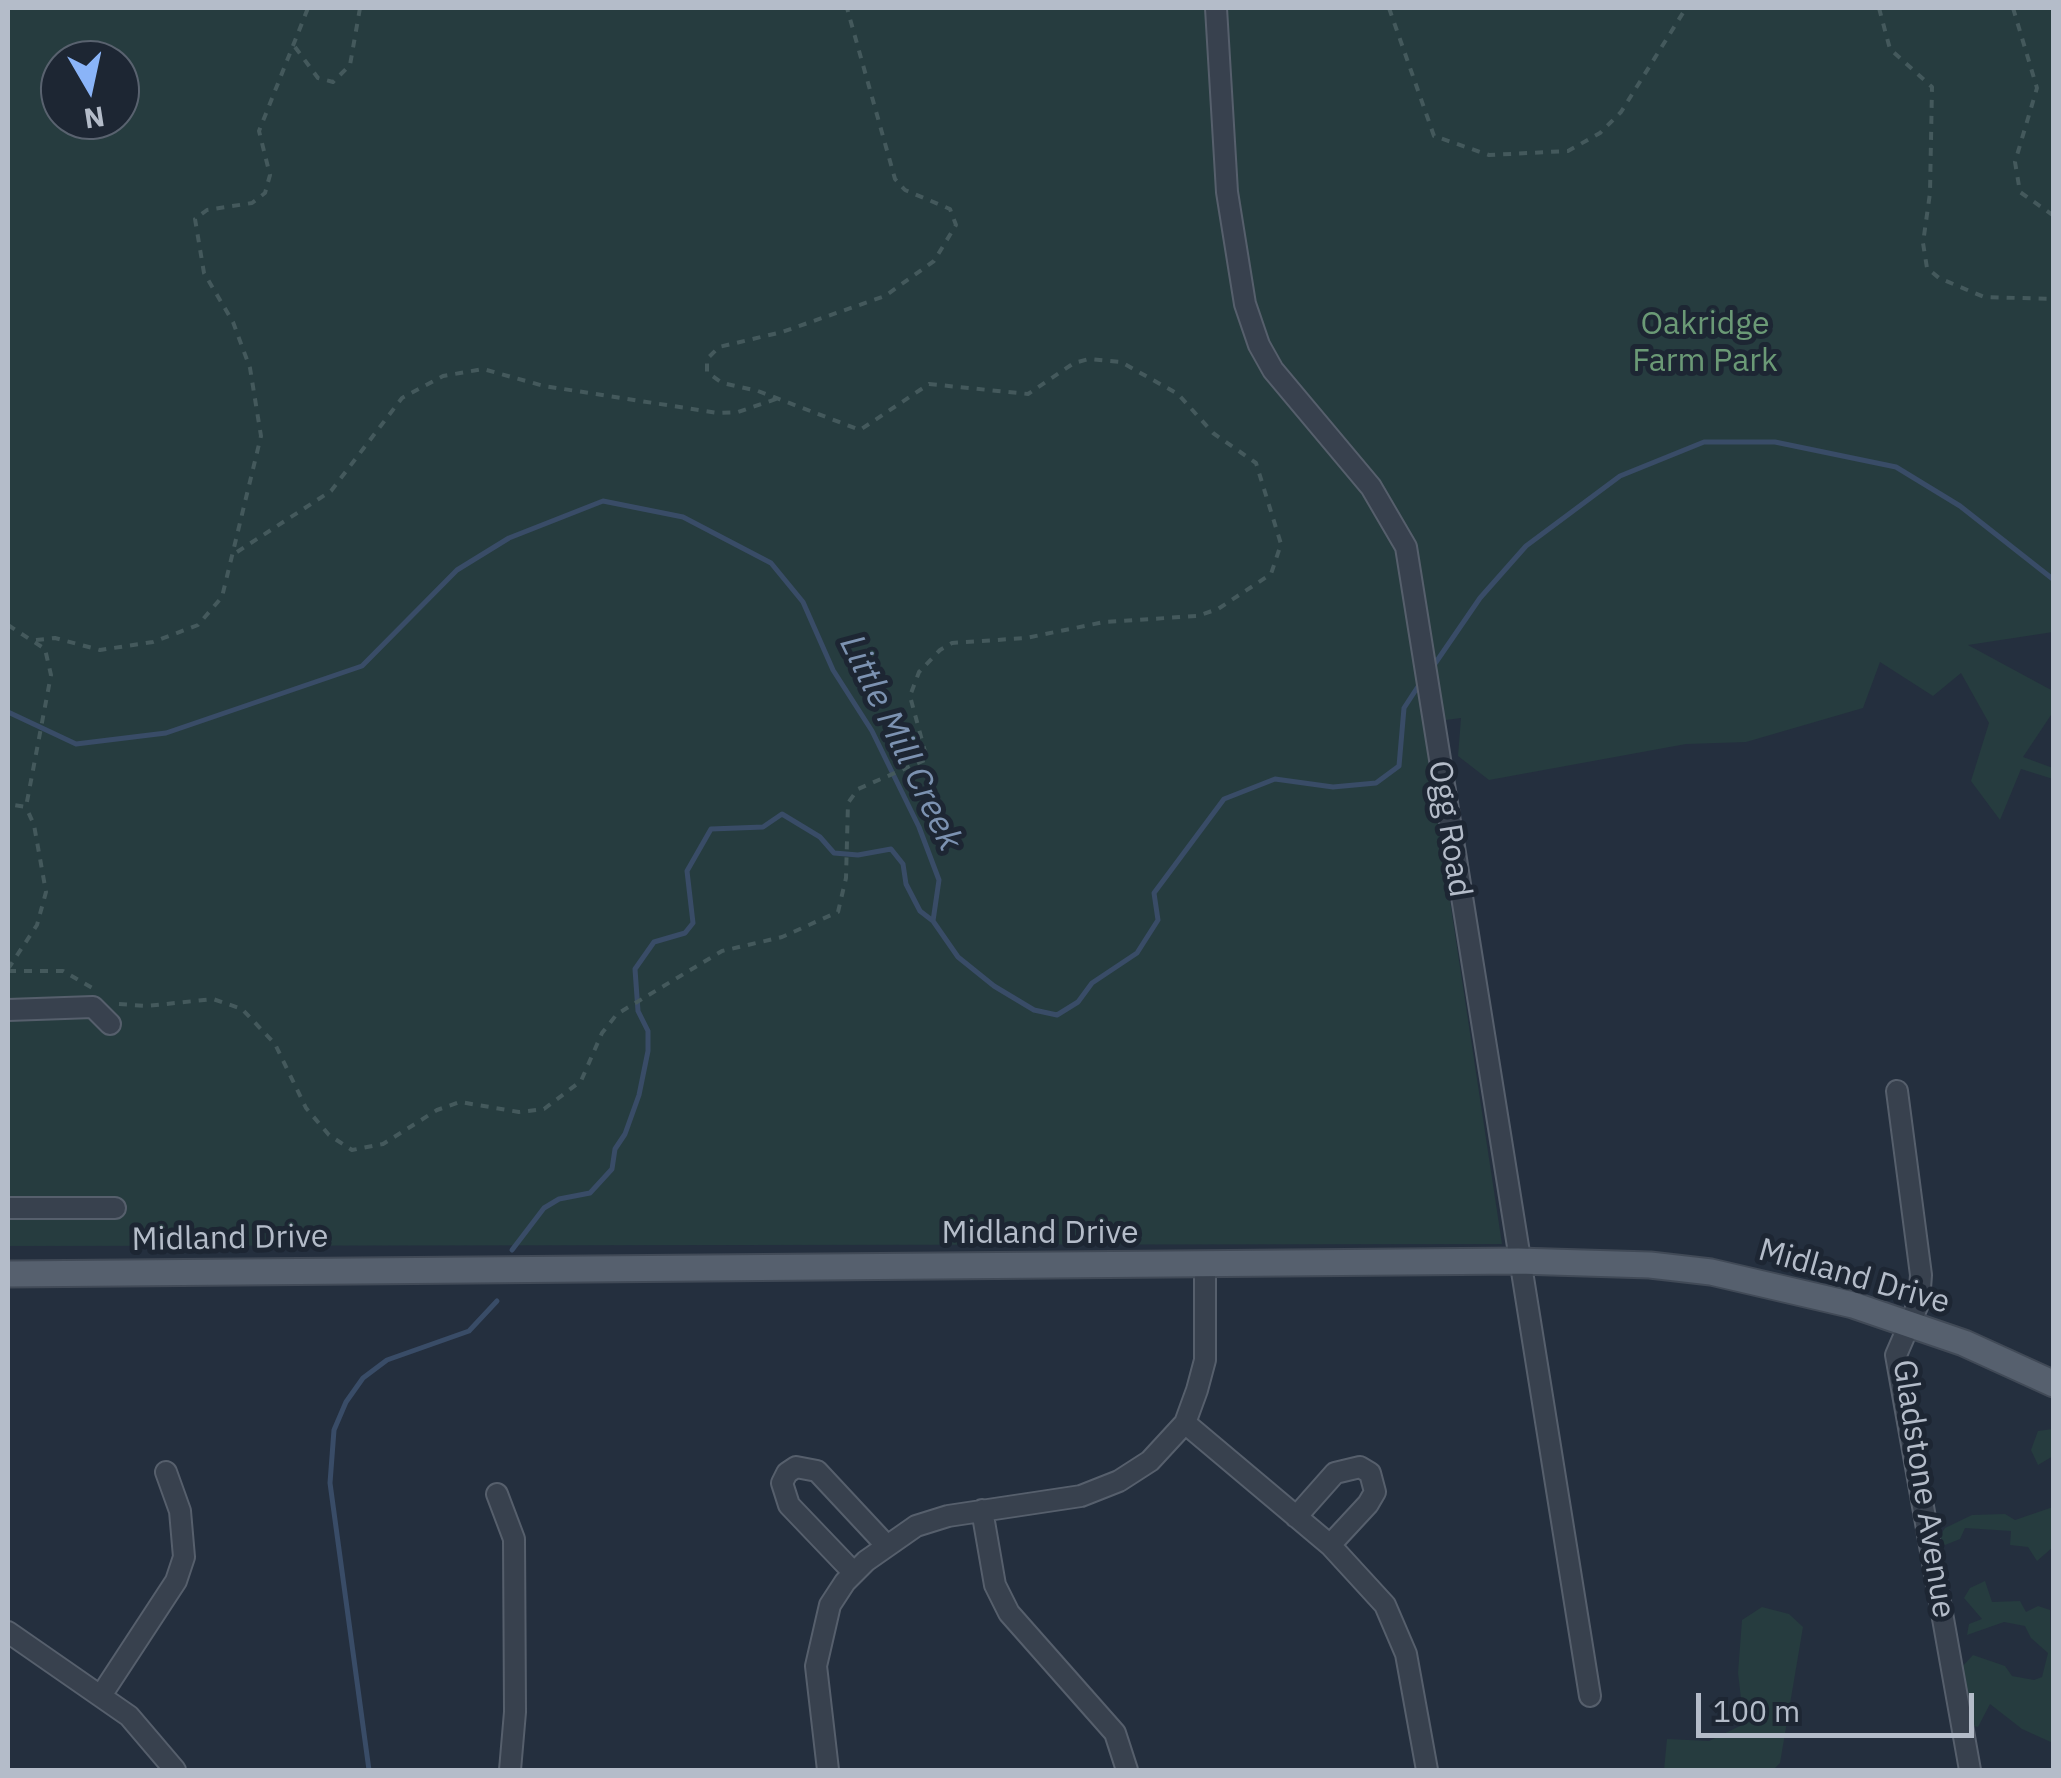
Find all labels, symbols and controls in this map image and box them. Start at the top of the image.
north arrow [40,40,140,140]
text: N [82,98,107,138]
park label: Oakridge Farm Park [1632,306,1778,381]
water label: Little Mill Creek [830,628,970,858]
street label: Ogg Road [1419,758,1479,900]
street label: Midland Drive [942,1215,1138,1253]
street label: Midland Drive [131,1218,329,1260]
street label: Midland Drive [1754,1231,1954,1323]
street label: Gladstone Avenue [1884,1357,1962,1621]
scale bar [1701,1673,1978,1735]
text: 100 m [1713,1691,1800,1730]

